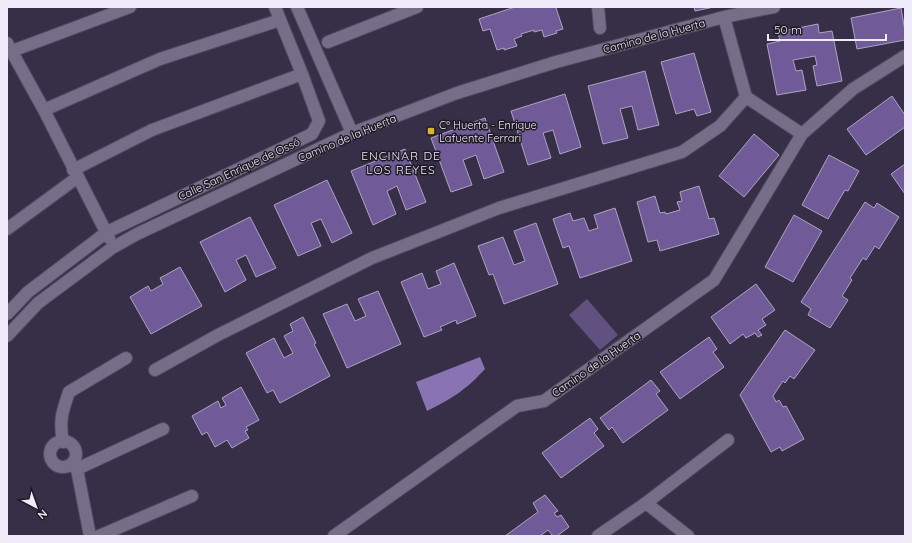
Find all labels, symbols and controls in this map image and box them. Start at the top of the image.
street label: Camino de la Huerta [601,16,707,56]
scale bar [768,16,886,42]
text: 50 m [774,22,802,37]
street label: Camino de la Huerta [296,111,398,165]
place label: Cº Huerta - Enrique Lafuente Ferrari [439,118,537,145]
marker: Cº Huerta - Enrique Lafuente Ferrari [426,126,436,136]
street label: Calle San Enrique de Ossó [176,134,302,203]
district label: ENCINAR DE LOS REYES [361,148,441,177]
street label: Camino de la Huerta [549,328,643,400]
north arrow [16,487,56,527]
text: N [35,507,50,522]

